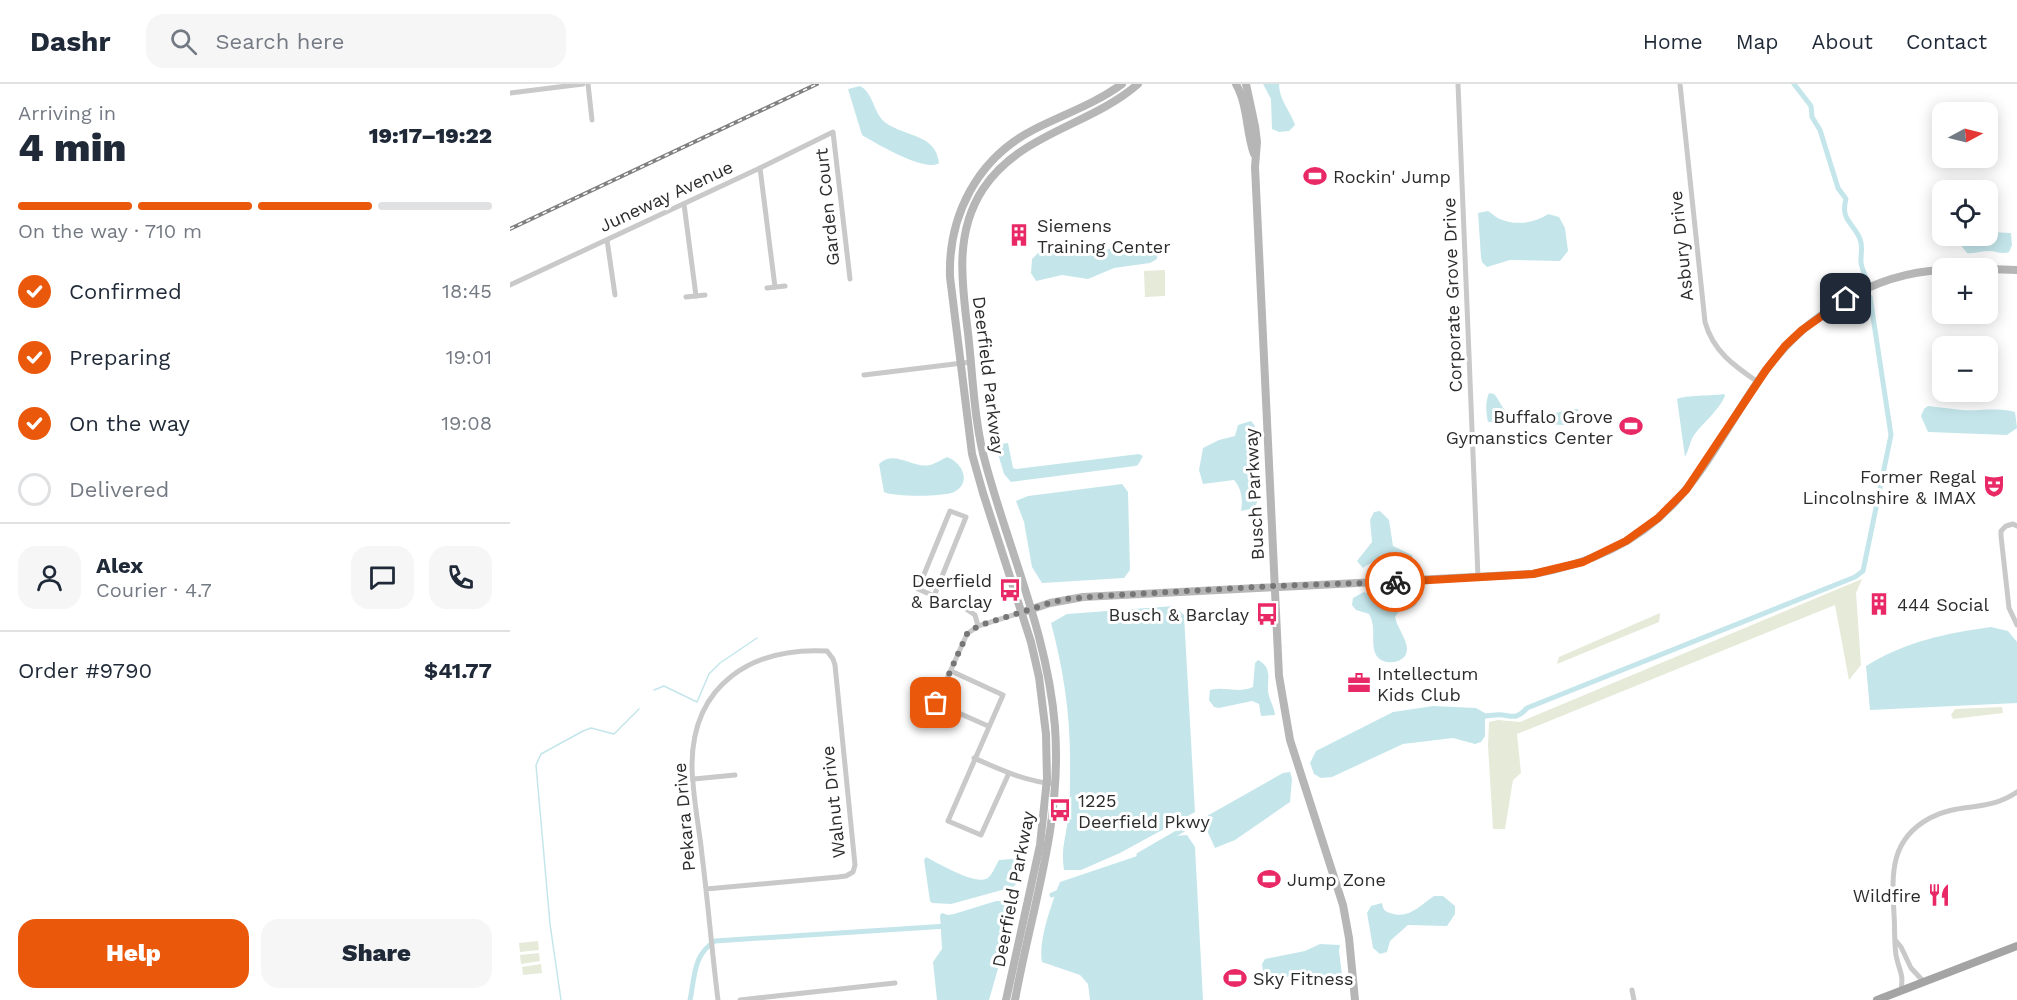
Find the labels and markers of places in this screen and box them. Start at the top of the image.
sports icon: Rockin' Jump [1302,163,1328,189]
place label: Rockin' Jump [1333,166,1451,187]
place label: Siemens Training Center [1037,215,1171,257]
building icon: Siemens Training Center [1006,222,1032,248]
pin [1820,273,1871,324]
place label: Buffalo Grove Gymanstics Center [1446,406,1613,448]
sports icon: Buffalo Grove Gymanstics Center [1618,413,1644,439]
place label: Former Regal Lincolnshire & IMAX [1802,466,1976,508]
theatre icon: Former Regal Lincolnshire & IMAX [1981,473,2007,499]
place label: Deerfield & Barclay [911,570,993,612]
bus stop icon: Deerfield & Barclay [997,577,1023,603]
building icon: 444 Social [1866,591,1892,617]
place label: 444 Social [1897,594,1990,615]
bus stop icon: Busch & Barclay [1254,601,1280,627]
place label: Busch & Barclay [1108,604,1250,625]
place label: Intellectum Kids Club [1377,663,1478,705]
office icon: Intellectum Kids Club [1346,670,1372,696]
pin [910,677,961,728]
place label: 1225 Deerfield Pkwy [1078,790,1211,832]
bus stop icon: 1225 Deerfield Pkwy [1047,797,1073,823]
sports icon: Jump Zone [1256,866,1282,892]
place label: Jump Zone [1287,869,1386,890]
restaurant icon: Wildfire [1926,882,1952,908]
place label: Wildfire [1853,885,1921,906]
sports icon: Sky Fitness [1222,965,1248,991]
place label: Sky Fitness [1253,968,1354,989]

